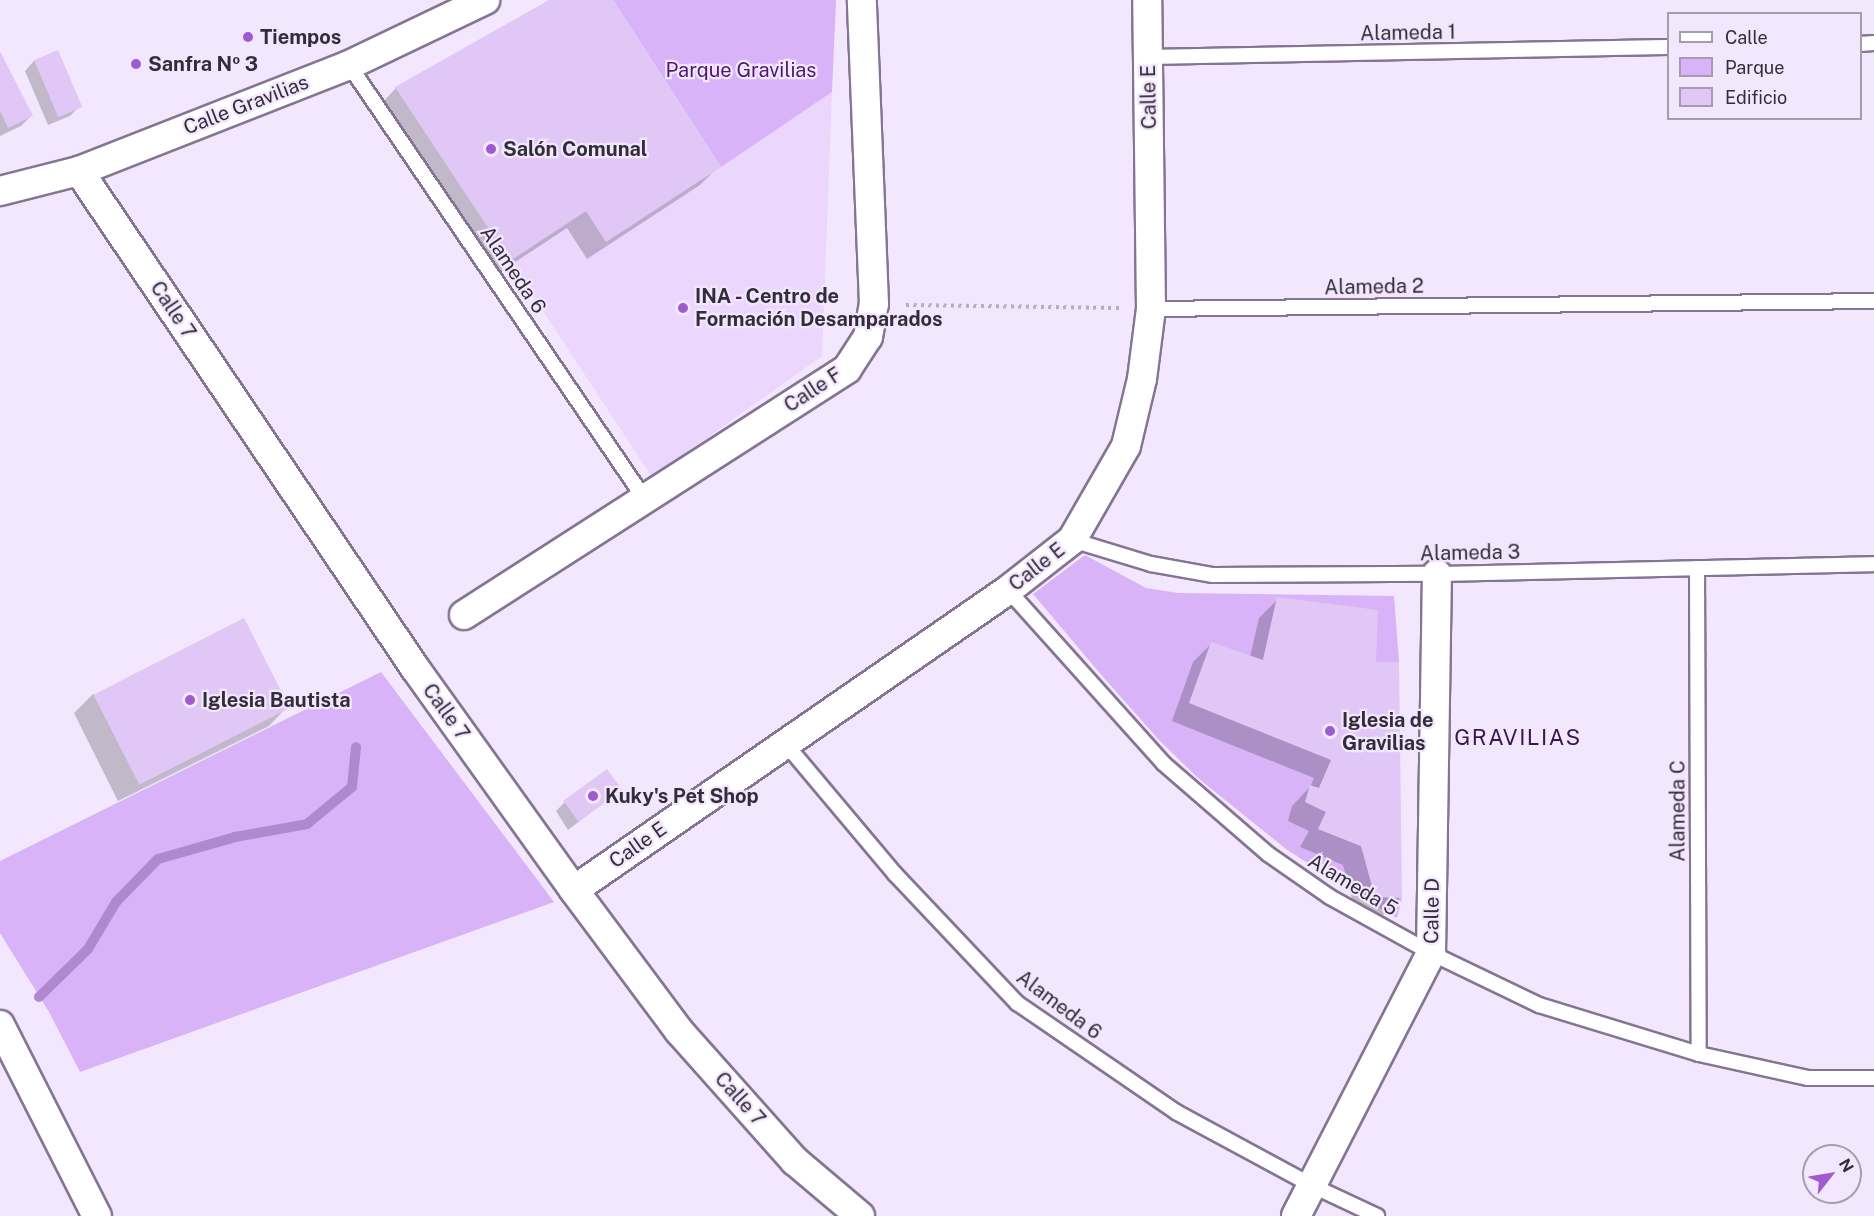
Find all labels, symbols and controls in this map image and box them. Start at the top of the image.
legend [1667,12,1862,120]
street label: Alameda 1 [1360,20,1456,46]
place label: Tiempos [260,25,341,49]
text: Calle [1725,27,1768,48]
marker: Tiempos [241,30,255,44]
place label: Sanfra Nº 3 [148,52,258,76]
marker: Sanfra Nº 3 [129,57,143,71]
text: Parque [1725,57,1785,78]
park label: Parque Gravilias [666,58,816,82]
street label: Calle E [1136,64,1162,130]
street label: Calle Gravilias [180,70,312,140]
text: Edificio [1725,87,1787,108]
place label: Salón Comunal [503,137,647,161]
marker: Salón Comunal [484,142,498,156]
street label: Alameda 6 [475,222,551,318]
street label: Alameda 2 [1324,274,1424,300]
street label: Calle 7 [145,277,201,343]
place label: INA - Centro de Formación Desamparados [695,284,943,331]
marker: INA - Centro de Formación Desamparados [676,301,690,315]
street label: Calle F [780,362,846,418]
street label: Calle E [1004,538,1070,596]
street label: Alameda 3 [1420,540,1520,566]
street label: Calle 7 [417,679,475,745]
place label: Iglesia Bautista [202,688,351,712]
marker: Iglesia Bautista [183,693,197,707]
place label: Iglesia de Gravilias [1342,708,1434,755]
marker: Iglesia de Gravilias [1323,724,1337,738]
district label: GRAVILIAS [1454,725,1582,751]
street label: Alameda C [1666,760,1690,862]
place label: Kuky's Pet Shop [605,784,759,808]
marker: Kuky's Pet Shop [586,789,600,803]
street label: Calle E [605,817,671,873]
street label: Alameda 5 [1304,849,1402,921]
street label: Calle D [1419,878,1445,944]
street label: Alameda 6 [1012,965,1106,1045]
street label: Calle 7 [710,1067,770,1131]
north arrow [1802,1144,1862,1204]
text: N [1835,1155,1858,1176]

